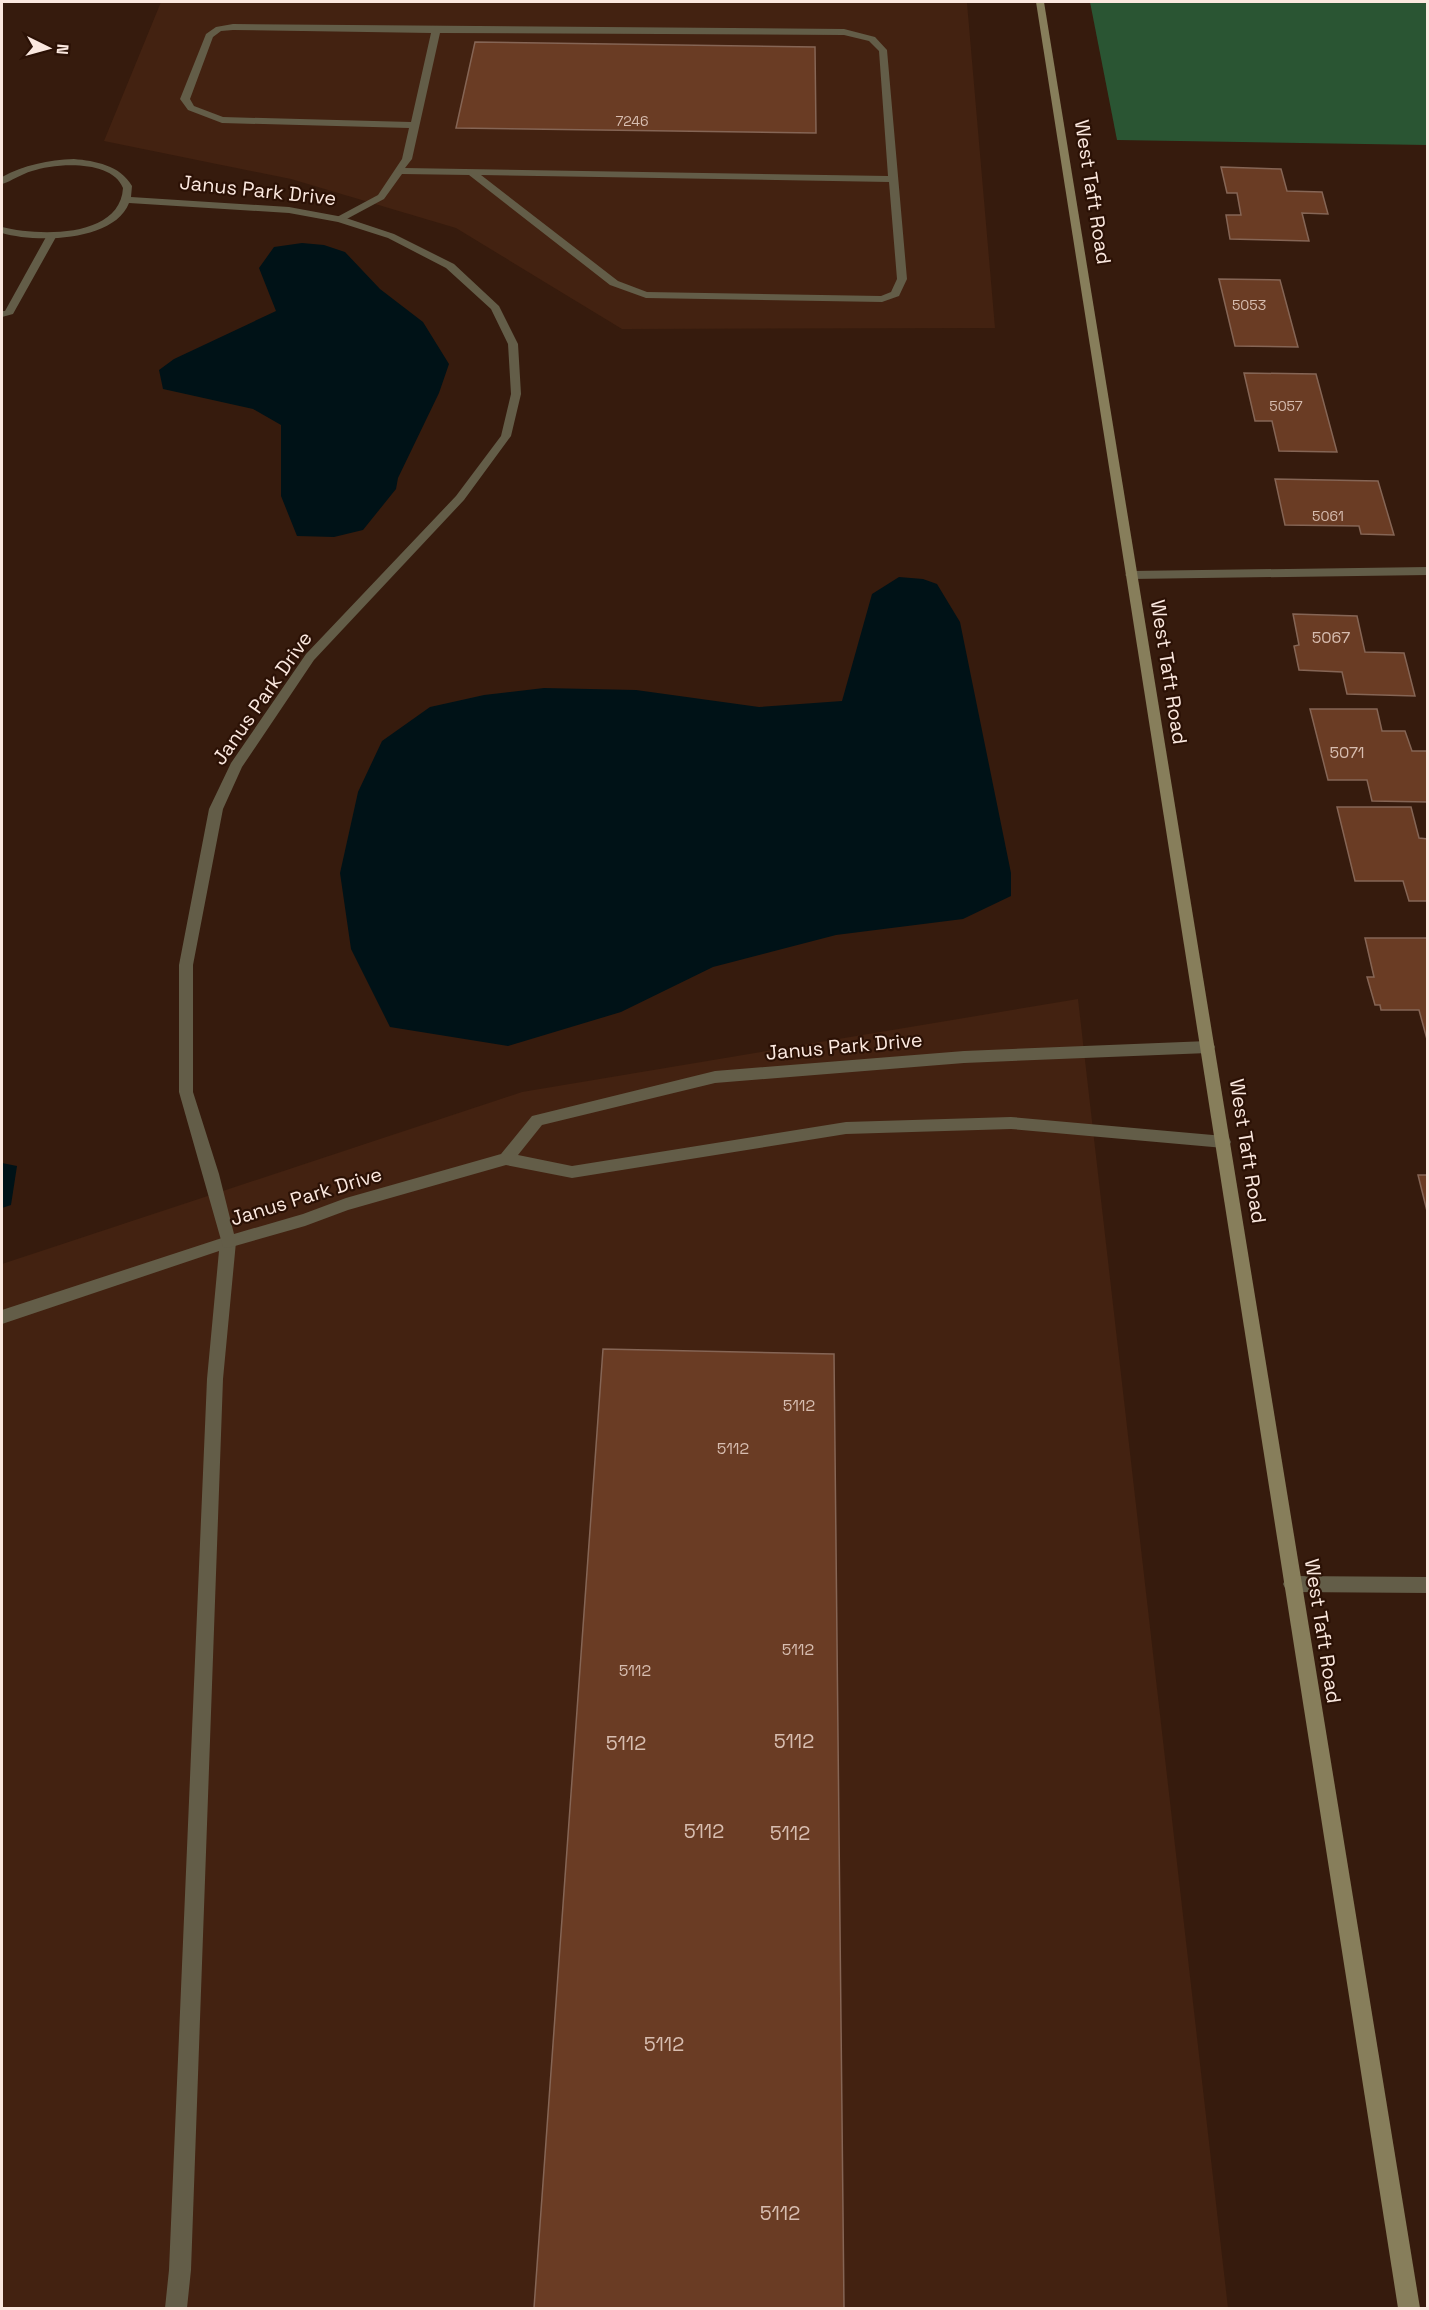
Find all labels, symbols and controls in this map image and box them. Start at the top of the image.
north arrow [18,18,78,78]
text: N [52,43,73,56]
house number: 7246 [615,112,649,130]
street label: West Taft Road [1069,118,1117,266]
street label: Janus Park Drive [178,169,338,211]
house number: 5053 [1232,296,1266,314]
house number: 5057 [1269,397,1303,415]
house number: 5061 [1312,507,1344,525]
street label: West Taft Road [1145,598,1193,746]
street label: Janus Park Drive [206,626,318,770]
house number: 5067 [1312,627,1350,648]
house number: 5071 [1329,742,1365,763]
street label: Janus Park Drive [764,1026,924,1066]
street label: West Taft Road [1224,1077,1272,1225]
street label: Janus Park Drive [227,1161,385,1231]
house number: 5112 [783,1395,815,1416]
house number: 5112 [717,1438,749,1459]
street label: West Taft Road [1299,1557,1347,1705]
house number: 5112 [782,1639,814,1660]
house number: 5112 [619,1660,651,1681]
house number: 5112 [774,1728,814,1754]
house number: 5112 [606,1730,646,1756]
house number: 5112 [684,1818,724,1844]
house number: 5112 [770,1820,810,1846]
house number: 5112 [644,2031,684,2057]
house number: 5112 [760,2200,800,2226]

